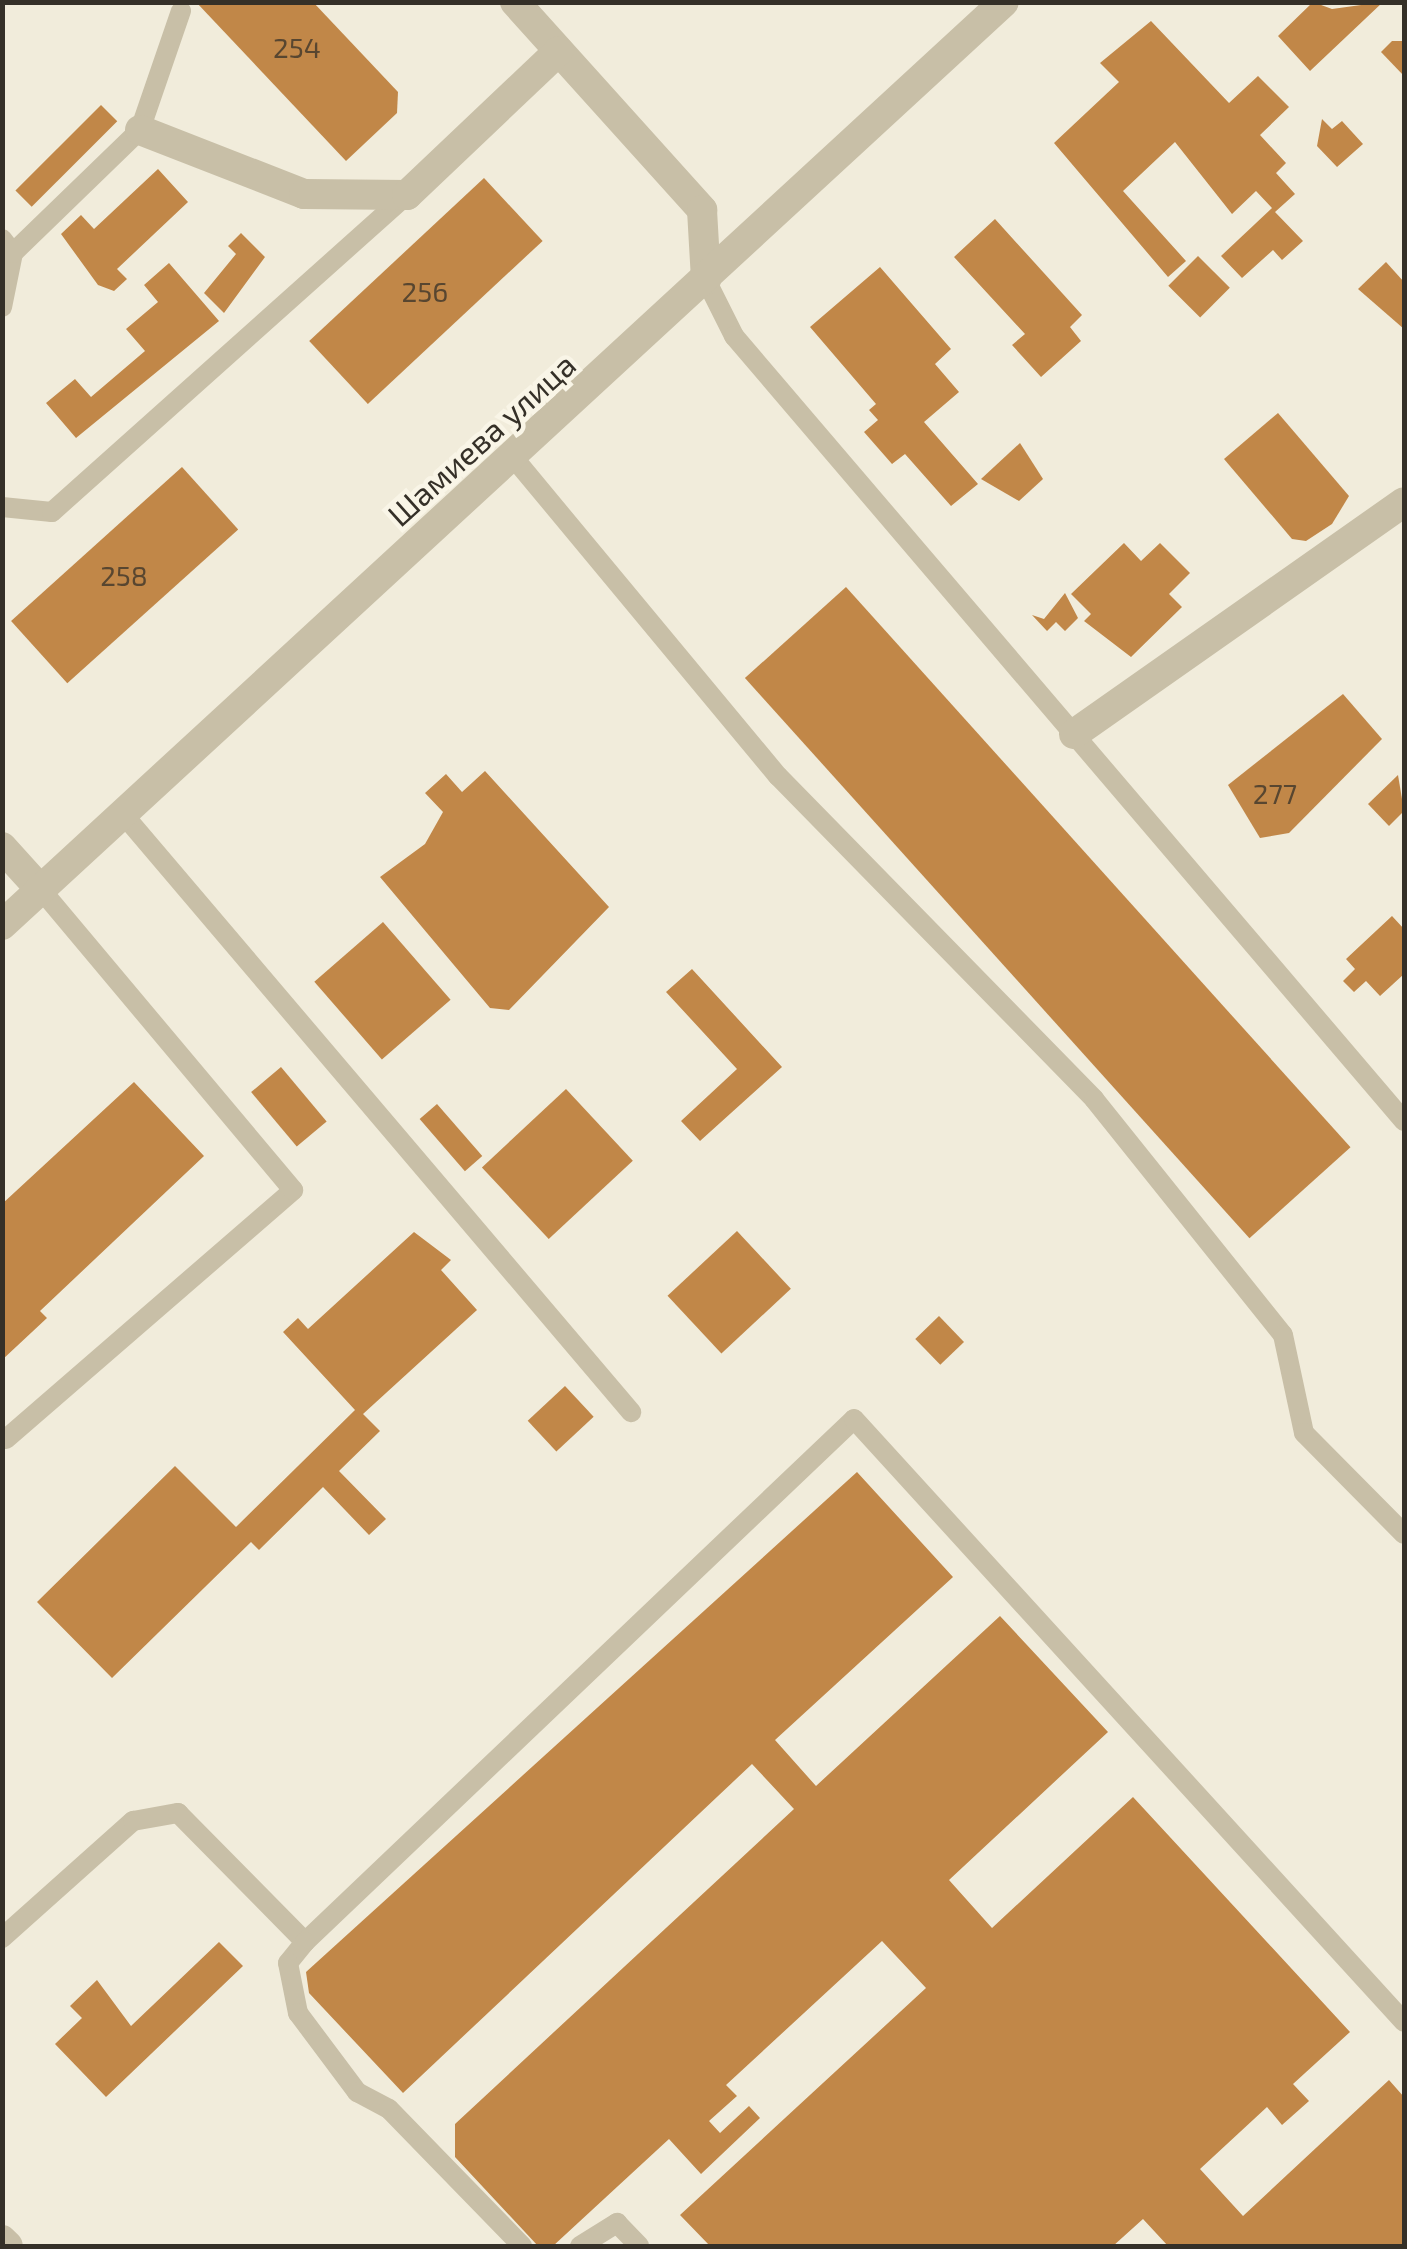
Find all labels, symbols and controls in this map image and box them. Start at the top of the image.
house number: 254 [273,30,321,64]
house number: 256 [402,274,448,308]
street label: Шамиева улица [379,345,583,533]
house number: 258 [100,558,148,592]
house number: 277 [1253,776,1297,810]

